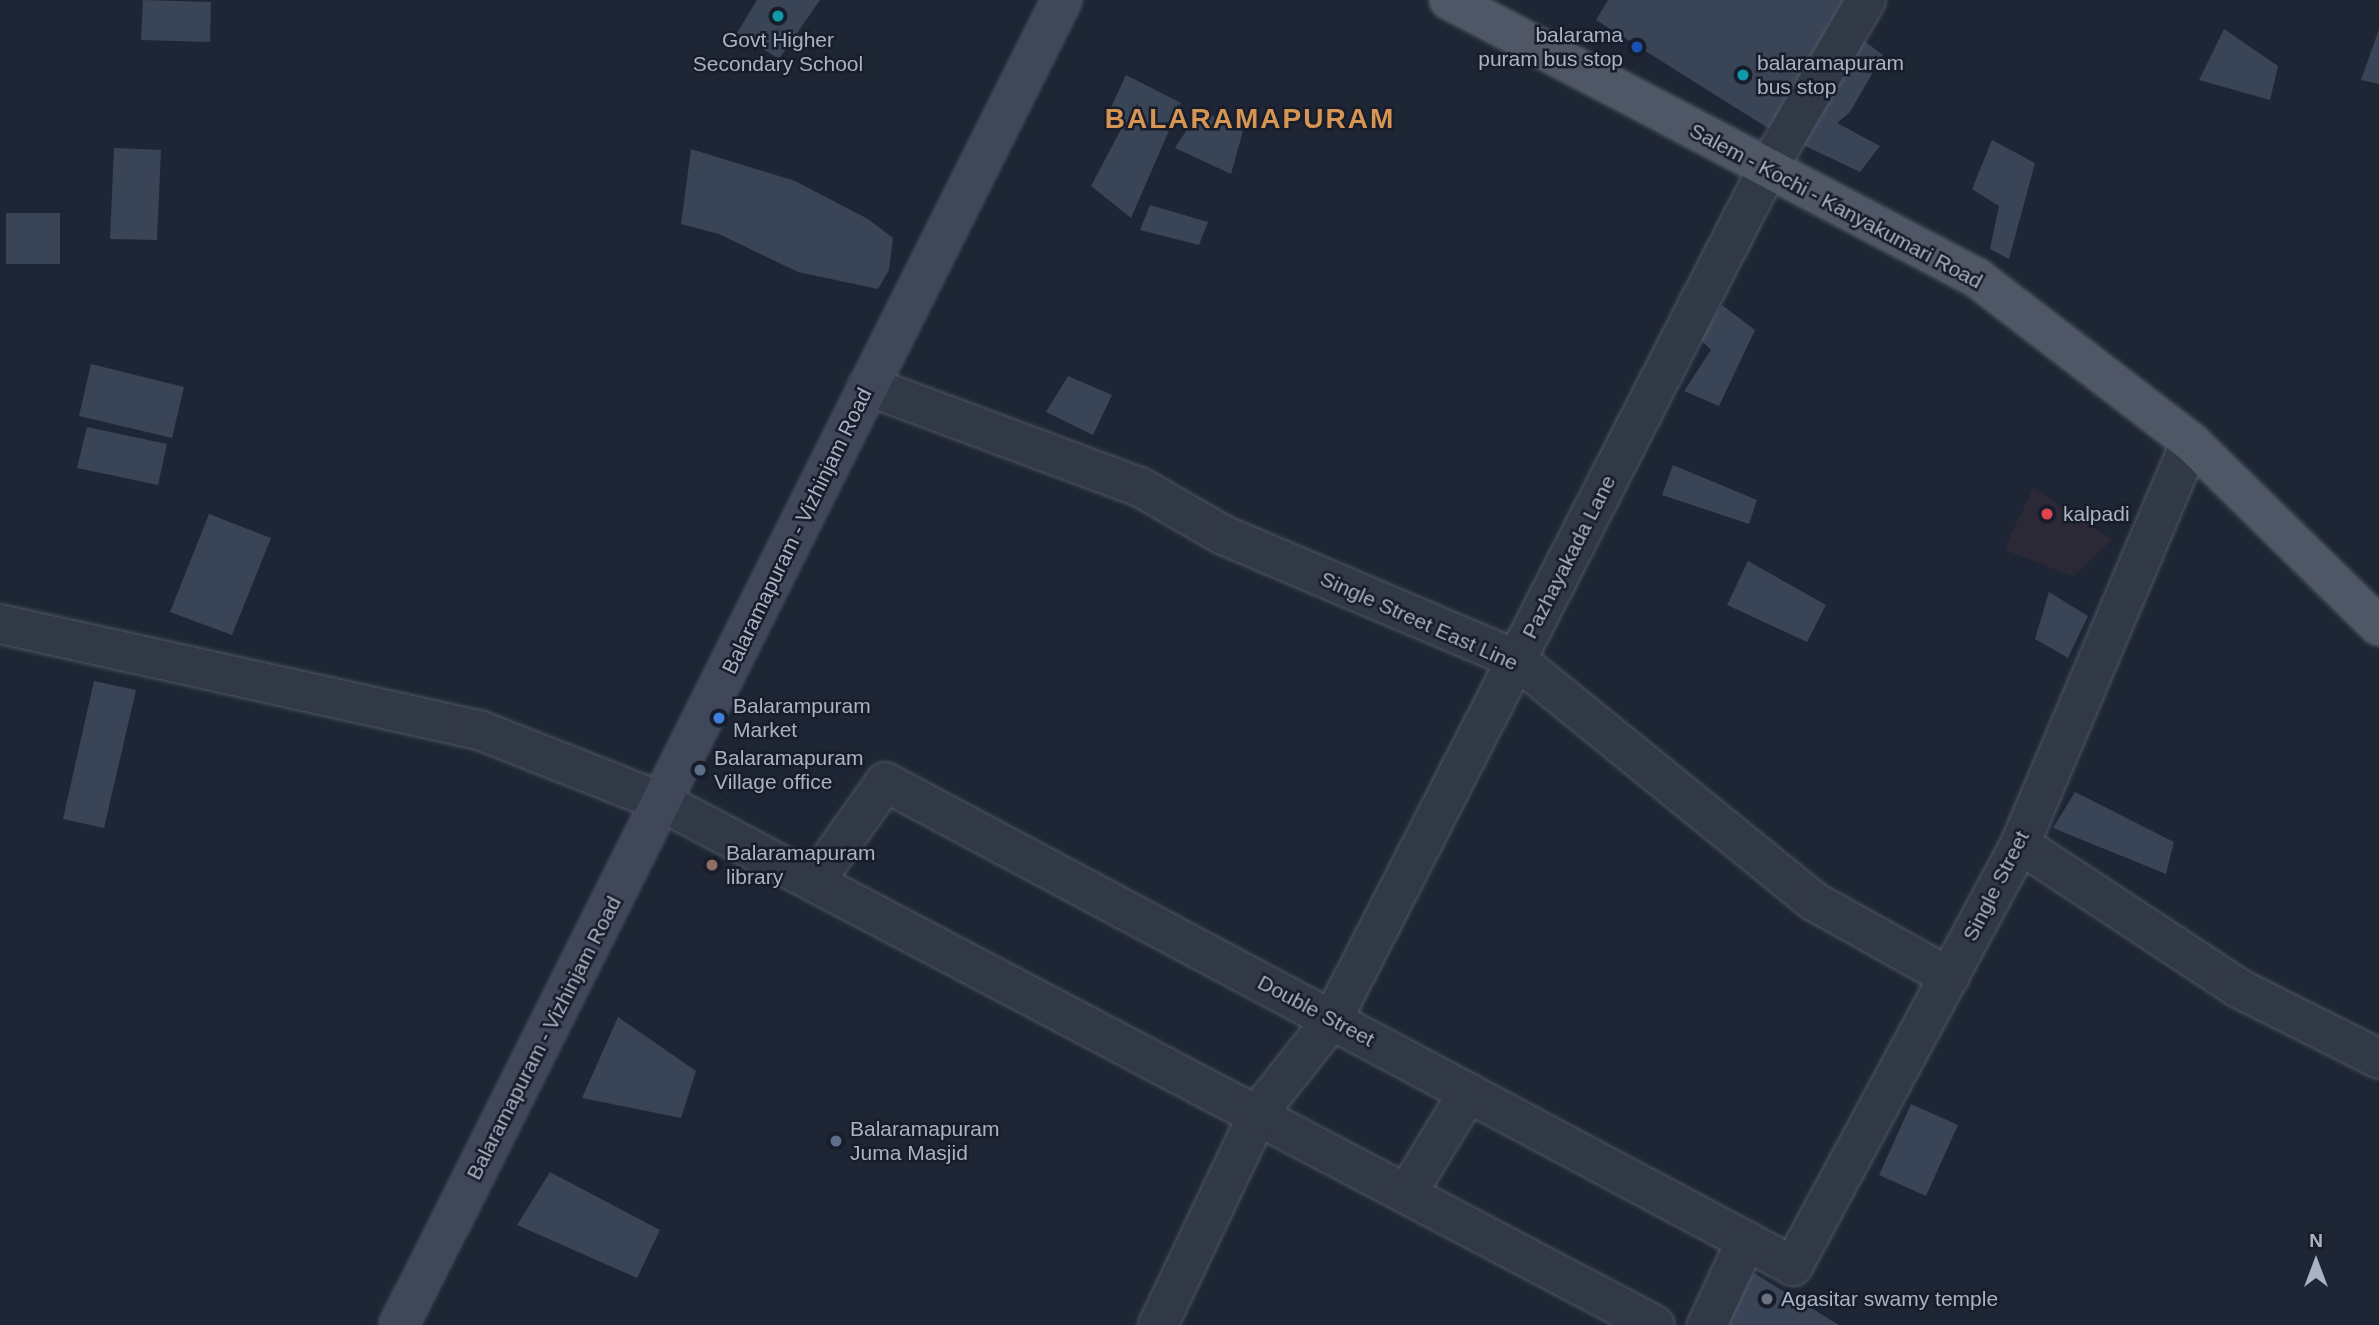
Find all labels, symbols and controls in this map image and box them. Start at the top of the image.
marker: Govt Higher Secondary School [770,8,786,24]
place label: balarama puram bus stop [1478,22,1623,72]
place label: Govt Higher Secondary School [693,27,863,77]
marker: balarama puram bus stop [1629,39,1645,55]
place label: balaramapuram bus stop [1757,50,1904,100]
marker: balaramapuram bus stop [1735,67,1751,83]
district label: BALARAMAPURAM [1106,102,1394,136]
street label: Salem - Kochi - Kanyakumari Road [1685,118,1987,294]
street label: Balaramapuram - Vizhinjam Road [717,384,877,678]
street label: Pazhayakada Lane [1517,471,1621,643]
place label: kalpadi [2063,501,2130,527]
marker: kalpadi [2037,504,2057,524]
street label: Single Street East Line [1316,566,1522,676]
place label: Balarampuram Market [733,693,871,743]
marker: Balarampuram Market [711,710,727,726]
place label: Balaramapuram Village office [714,745,863,795]
marker: Balaramapuram Village office [692,762,708,778]
street label: Single Street [1957,827,2035,945]
place label: Balaramapuram library [726,840,875,890]
marker: Balaramapuram library [704,857,720,873]
street label: Balaramapuram - Vizhinjam Road [461,892,627,1184]
street label: Double Street [1253,970,1379,1052]
place label: Balaramapuram Juma Masjid [850,1116,999,1166]
marker: Balaramapuram Juma Masjid [828,1133,844,1149]
north arrow [2281,1227,2351,1297]
text: N [2309,1230,2323,1251]
place label: Agasitar swamy temple [1781,1286,1998,1312]
marker: Agasitar swamy temple [1759,1291,1775,1307]

